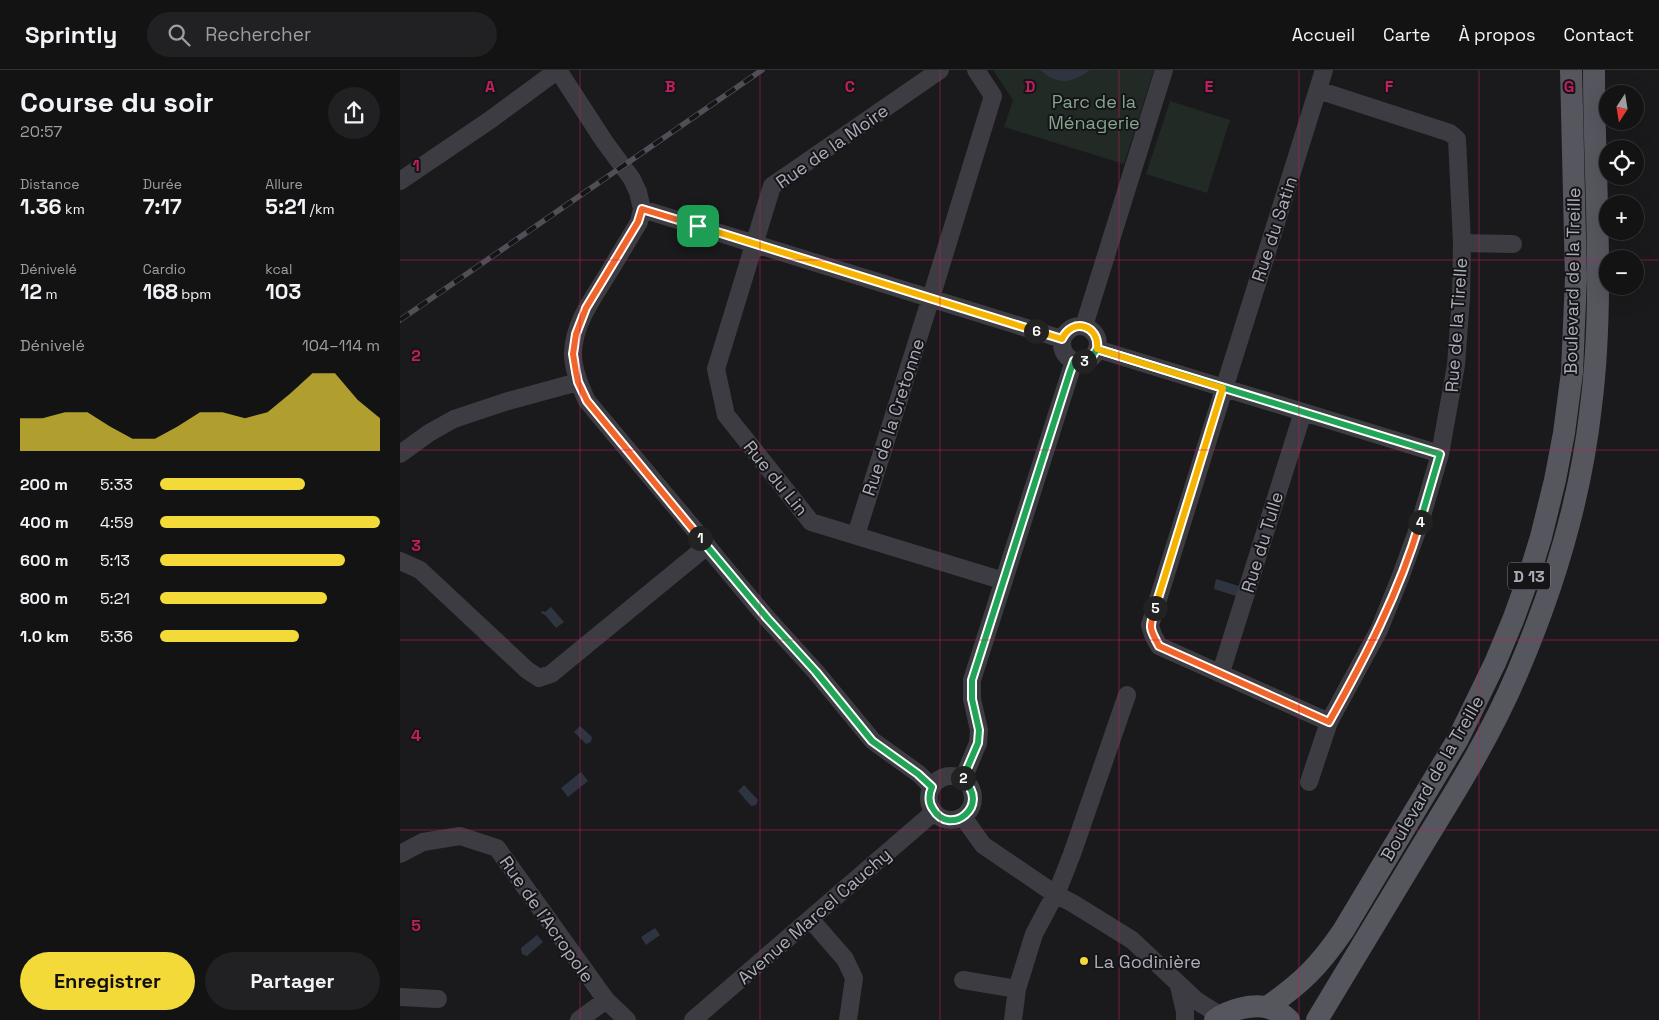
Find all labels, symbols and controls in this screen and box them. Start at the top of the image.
search box [147,12,497,57]
text: Sprintly [25,19,117,50]
icon: search [165,21,193,49]
text: Rechercher [205,22,311,47]
text: Accueil [1292,23,1355,46]
text: Carte [1383,23,1430,46]
text: À propos [1458,23,1536,46]
text: Contact [1564,23,1634,46]
text: A [485,76,495,97]
text: B [665,76,675,97]
text: C [845,76,855,97]
text: D [1025,76,1035,97]
text: E [1205,76,1214,97]
text: F [1385,76,1394,97]
text: G [1564,76,1574,97]
text: Course du soir [20,84,214,120]
north arrow [1599,85,1644,130]
map controls [1599,85,1644,295]
button: share [328,87,380,139]
park label: Parc de la Ménagerie [1048,90,1140,134]
street label: Rue de la Moire [771,99,893,193]
text: 20:57 [20,121,62,142]
button: locate [1599,140,1644,185]
text: 1 [412,155,420,176]
street label: Rue du Satin [1246,173,1302,285]
text: Distance [20,175,80,193]
text: Durée [143,175,182,193]
text: Allure [265,175,303,193]
street label: Boulevard de la Treille [1559,187,1585,375]
text: 1.36 [20,193,62,220]
text: 7:17 [143,193,182,220]
text: 5:21 [265,193,306,220]
button: + [1599,195,1644,240]
text: km [62,200,85,218]
text: /km [306,200,335,218]
pin [677,205,719,247]
icon: arrive [684,212,712,240]
button: − [1599,250,1644,295]
street label: Rue de la Tirelle [1440,257,1472,393]
text: Dénivelé [20,260,77,278]
text: Cardio [143,260,186,278]
text: kcal [265,260,292,278]
text: 12 [20,278,42,305]
text: 168 [143,278,178,305]
text: 103 [265,278,301,305]
text: m [42,285,58,303]
text: bpm [178,285,211,303]
pin: 6 [1024,318,1048,344]
text: 6 [1032,322,1041,340]
text: Dénivelé [20,335,85,356]
text: 104–114 m [302,335,380,356]
street label: Rue de la Cretonne [857,335,929,499]
text: 2 [411,345,421,366]
pin: 3 [1072,348,1096,374]
text: 3 [1080,352,1089,370]
street label: Rue du Lin [739,436,813,520]
text: 200 m [20,474,68,495]
text: 5:33 [100,474,133,495]
street label: Rue du Tulle [1236,489,1288,595]
pin: 4 [1408,510,1432,534]
text: 400 m [20,512,69,533]
text: 4:59 [100,512,133,533]
text: 4 [1416,513,1425,531]
pin: 1 [688,526,712,550]
text: 1 [697,529,704,547]
text: 3 [411,535,421,556]
text: 600 m [20,550,68,571]
text: 5:13 [100,550,130,571]
road number: D 13 [1508,562,1550,590]
text: 800 m [20,588,68,609]
text: 5:21 [100,588,130,609]
pin: 5 [1142,596,1168,620]
text: 5 [1151,599,1160,617]
text: 1.0 km [20,626,69,647]
text: 5:36 [100,626,133,647]
street label: Boulevard de la Treille [1375,691,1489,865]
text: 4 [411,725,421,746]
pin: 2 [950,766,976,790]
text: 2 [959,769,968,787]
street label: Avenue Marcel Cauchy [732,843,896,989]
street label: Rue de l’Acropole [495,851,599,987]
text: 5 [411,915,421,936]
place label: La Godinière [1094,950,1201,973]
button: Enregistrer [20,952,195,1010]
button: Partager [205,952,380,1010]
marker: La Godinière [1078,955,1090,967]

